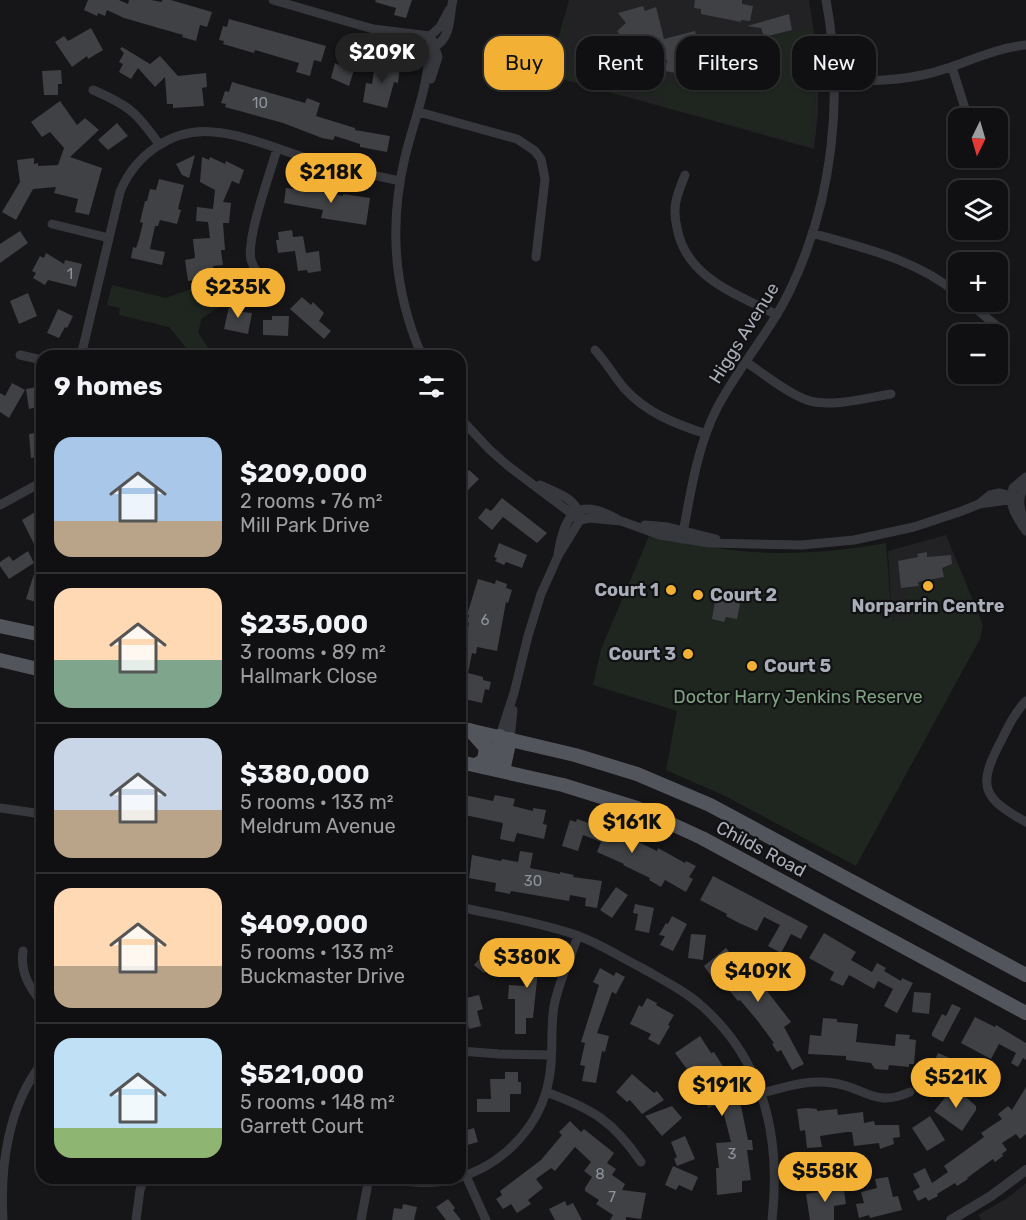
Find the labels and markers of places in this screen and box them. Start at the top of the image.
pin: $209K [340,33,424,84]
pin: $218K [289,153,373,204]
pin: $235K [196,268,280,319]
place label: Court 1 [594,579,659,601]
marker: Norparrin Centre [921,579,935,593]
marker: Court 1 [664,583,678,597]
place label: Court 2 [710,584,777,606]
marker: Court 2 [691,588,705,602]
place label: Norparrin Centre [852,595,1005,617]
place label: Court 3 [609,643,676,665]
marker: Court 3 [681,647,695,661]
place label: Court 5 [764,655,831,677]
marker: Court 5 [745,659,759,673]
pin: $161K [590,803,674,854]
pin: $380K [485,938,569,989]
pin: $409K [716,952,800,1003]
pin: $521K [914,1058,998,1109]
pin: $191K [680,1066,764,1117]
pin: $558K [783,1152,867,1203]

